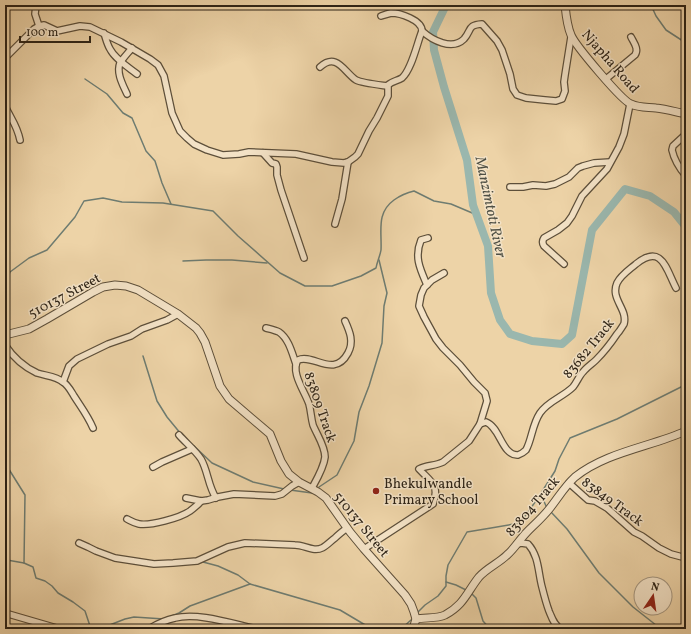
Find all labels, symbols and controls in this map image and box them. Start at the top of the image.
scale bar [20,18,90,44]
text: 100 m [26,25,59,41]
street label: Njapha Road [577,26,643,98]
water label: Manzimtoti River [468,154,511,260]
street label: 510137 Street [25,269,104,323]
street label: 83682 Track [559,315,620,383]
street label: 83809 Track [299,370,341,446]
street label: 83804 Track [502,472,565,541]
street label: 83849 Track [577,473,647,531]
place label: Bhekulwandle Primary School [384,475,478,510]
marker: Bhekulwandle Primary School [371,486,381,496]
street label: 510137 Street [328,488,393,562]
north arrow [633,576,673,616]
text: N [649,580,660,596]

